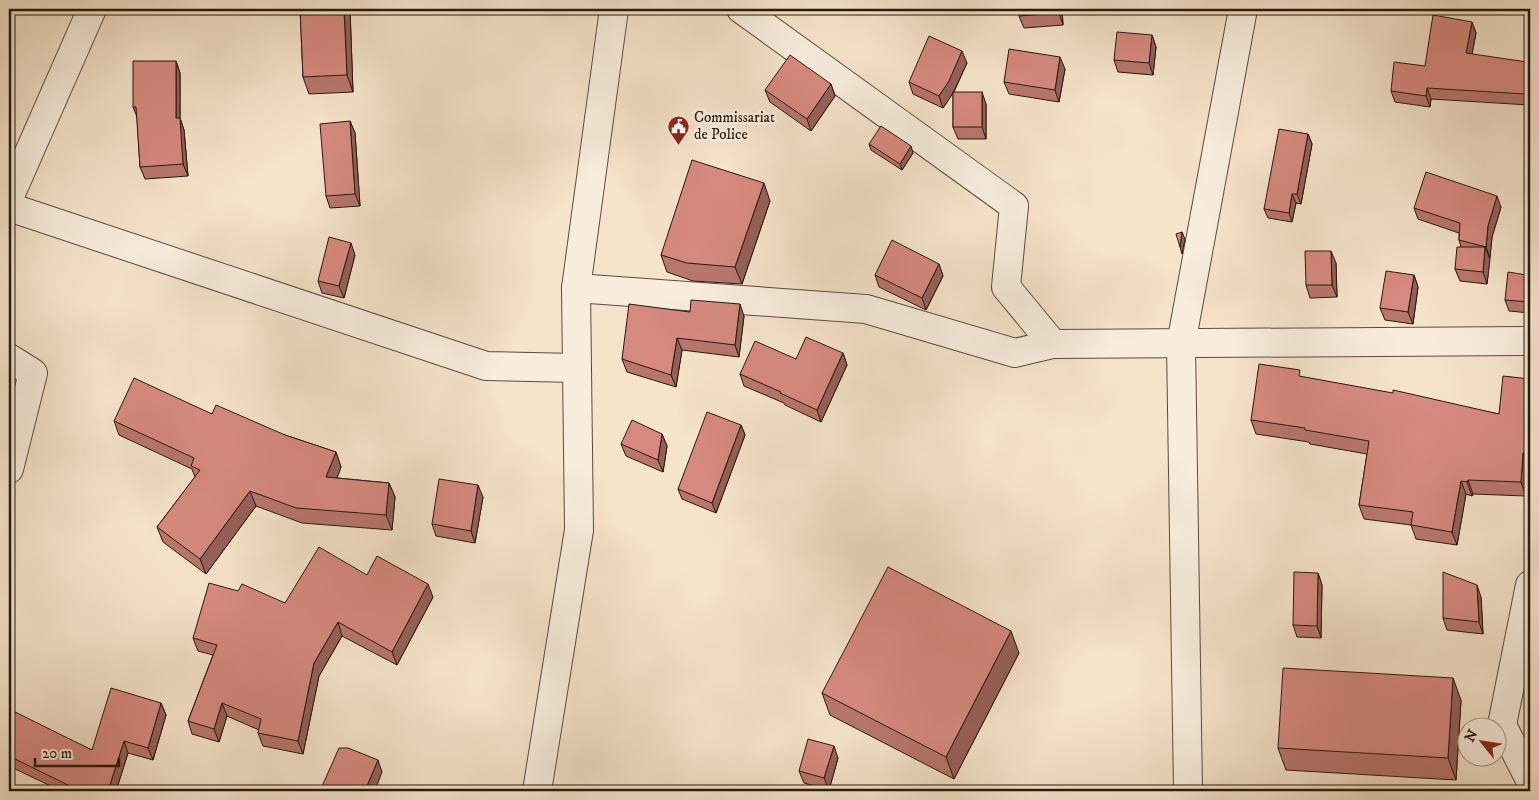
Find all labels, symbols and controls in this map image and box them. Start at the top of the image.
place label: Commissariat de Police [694,108,775,144]
public building icon: Commissariat de Police [666,114,690,145]
north arrow [1456,718,1506,768]
text: N [1461,726,1483,745]
scale bar [35,735,119,767]
text: 20 m [42,744,72,763]

